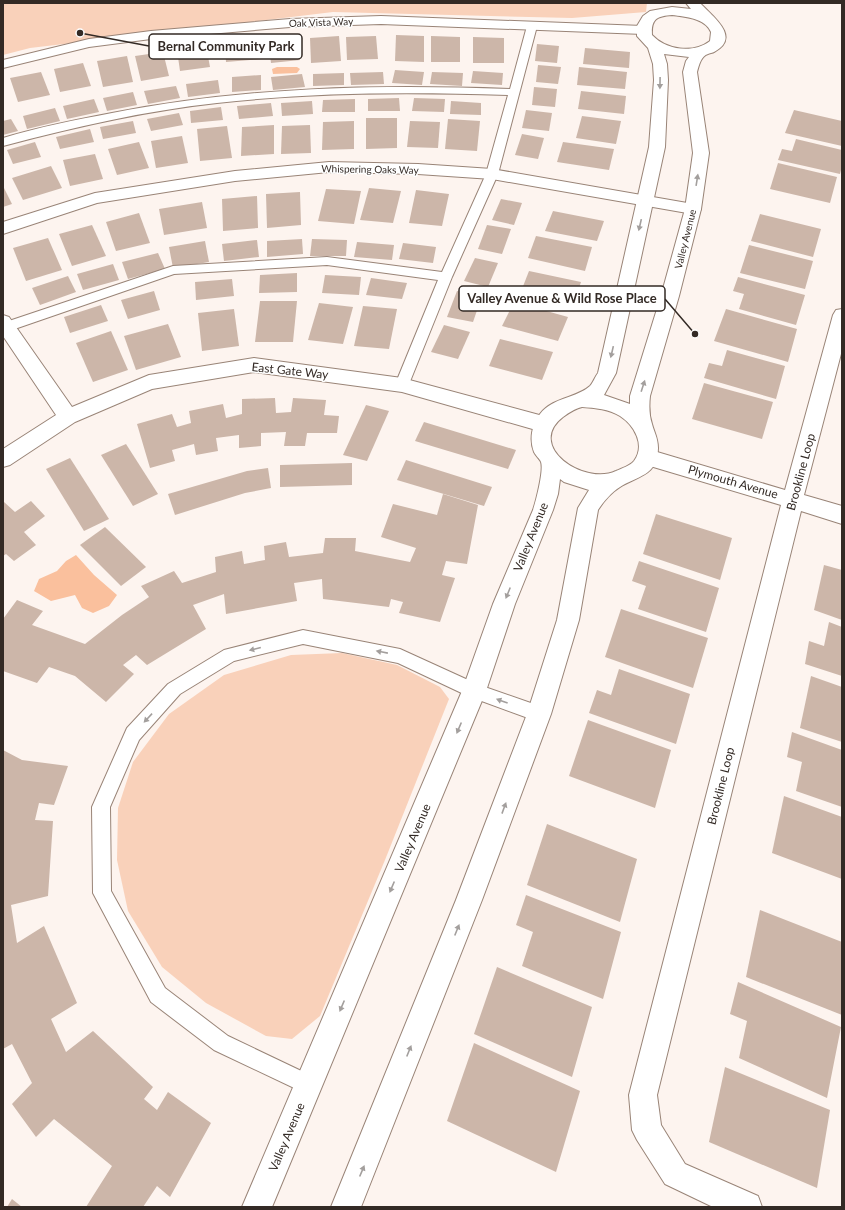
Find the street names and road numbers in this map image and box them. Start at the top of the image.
street label: Oak Vista Way [289,15,354,29]
street label: Whispering Oaks Way [321,162,420,176]
street label: Valley Avenue [672,208,698,270]
street label: East Gate Way [251,359,330,382]
street label: Brookline Loop [783,431,818,512]
street label: Plymouth Avenue [686,461,780,502]
street label: Valley Avenue [510,500,551,574]
street label: Brookline Loop [704,745,737,826]
street label: Valley Avenue [391,801,434,874]
street label: Valley Avenue [265,1100,308,1173]

